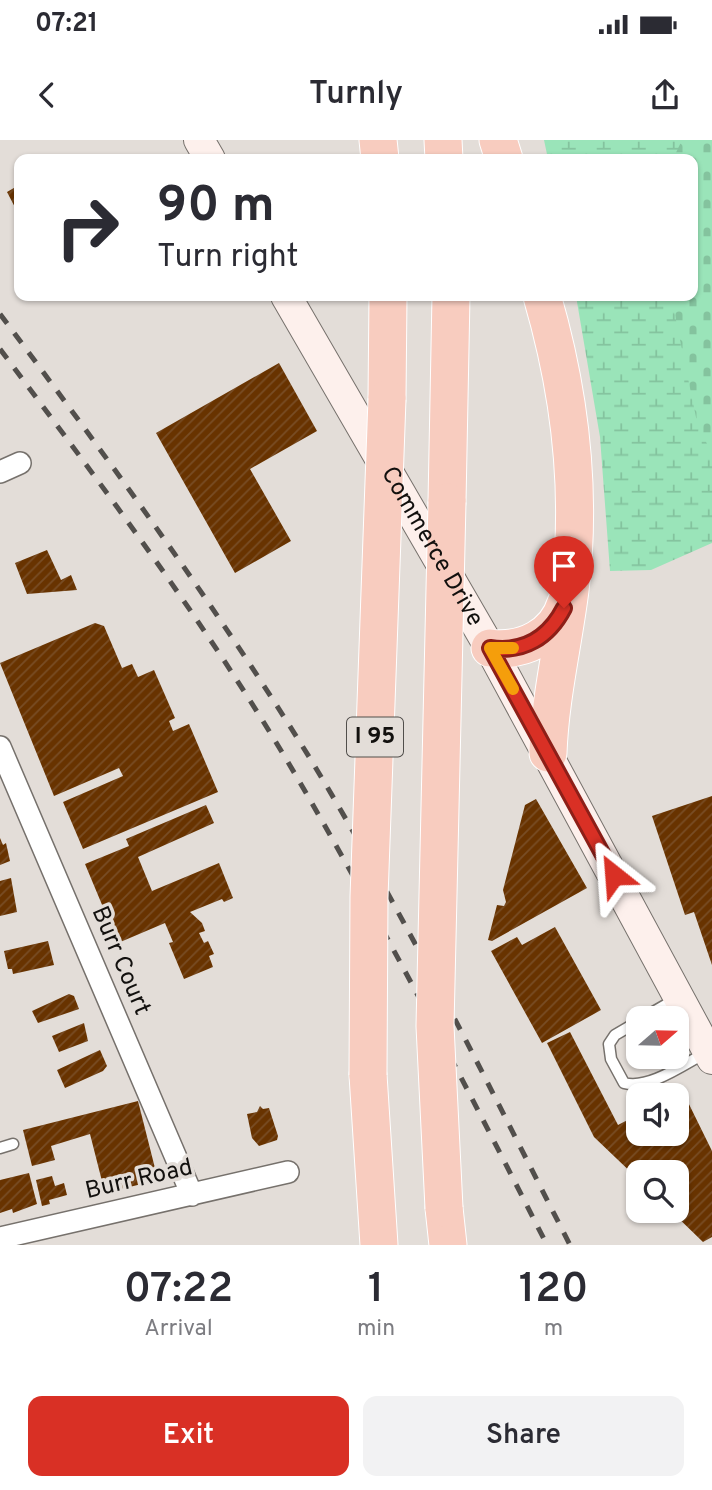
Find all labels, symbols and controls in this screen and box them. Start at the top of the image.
text: 07:21 [35,8,98,41]
text: Turnly [309,75,403,115]
icon: back [28,76,66,114]
icon: share [646,76,684,114]
text: 90 m [157,177,275,239]
icon: right [42,182,133,273]
text: Turn right [157,238,299,278]
street label: Commerce Drive [373,462,489,632]
pin [534,536,594,608]
icon: arrive [545,547,583,585]
road number: I 95 [347,718,403,757]
position arrow [577,838,651,912]
street label: Burr Court [84,902,156,1020]
north arrow [626,1006,690,1069]
map controls [626,1006,689,1223]
button: sound [626,1083,689,1146]
street label: Burr Road [82,1153,196,1207]
button: search [626,1160,689,1223]
text: 07:22 [124,1264,233,1317]
text: 1 [368,1264,384,1317]
text: 120 [519,1264,588,1317]
text: Arrival [144,1315,213,1344]
text: min [357,1315,395,1344]
text: m [544,1315,563,1344]
button: Exit [28,1396,349,1476]
button: Share [363,1396,684,1476]

